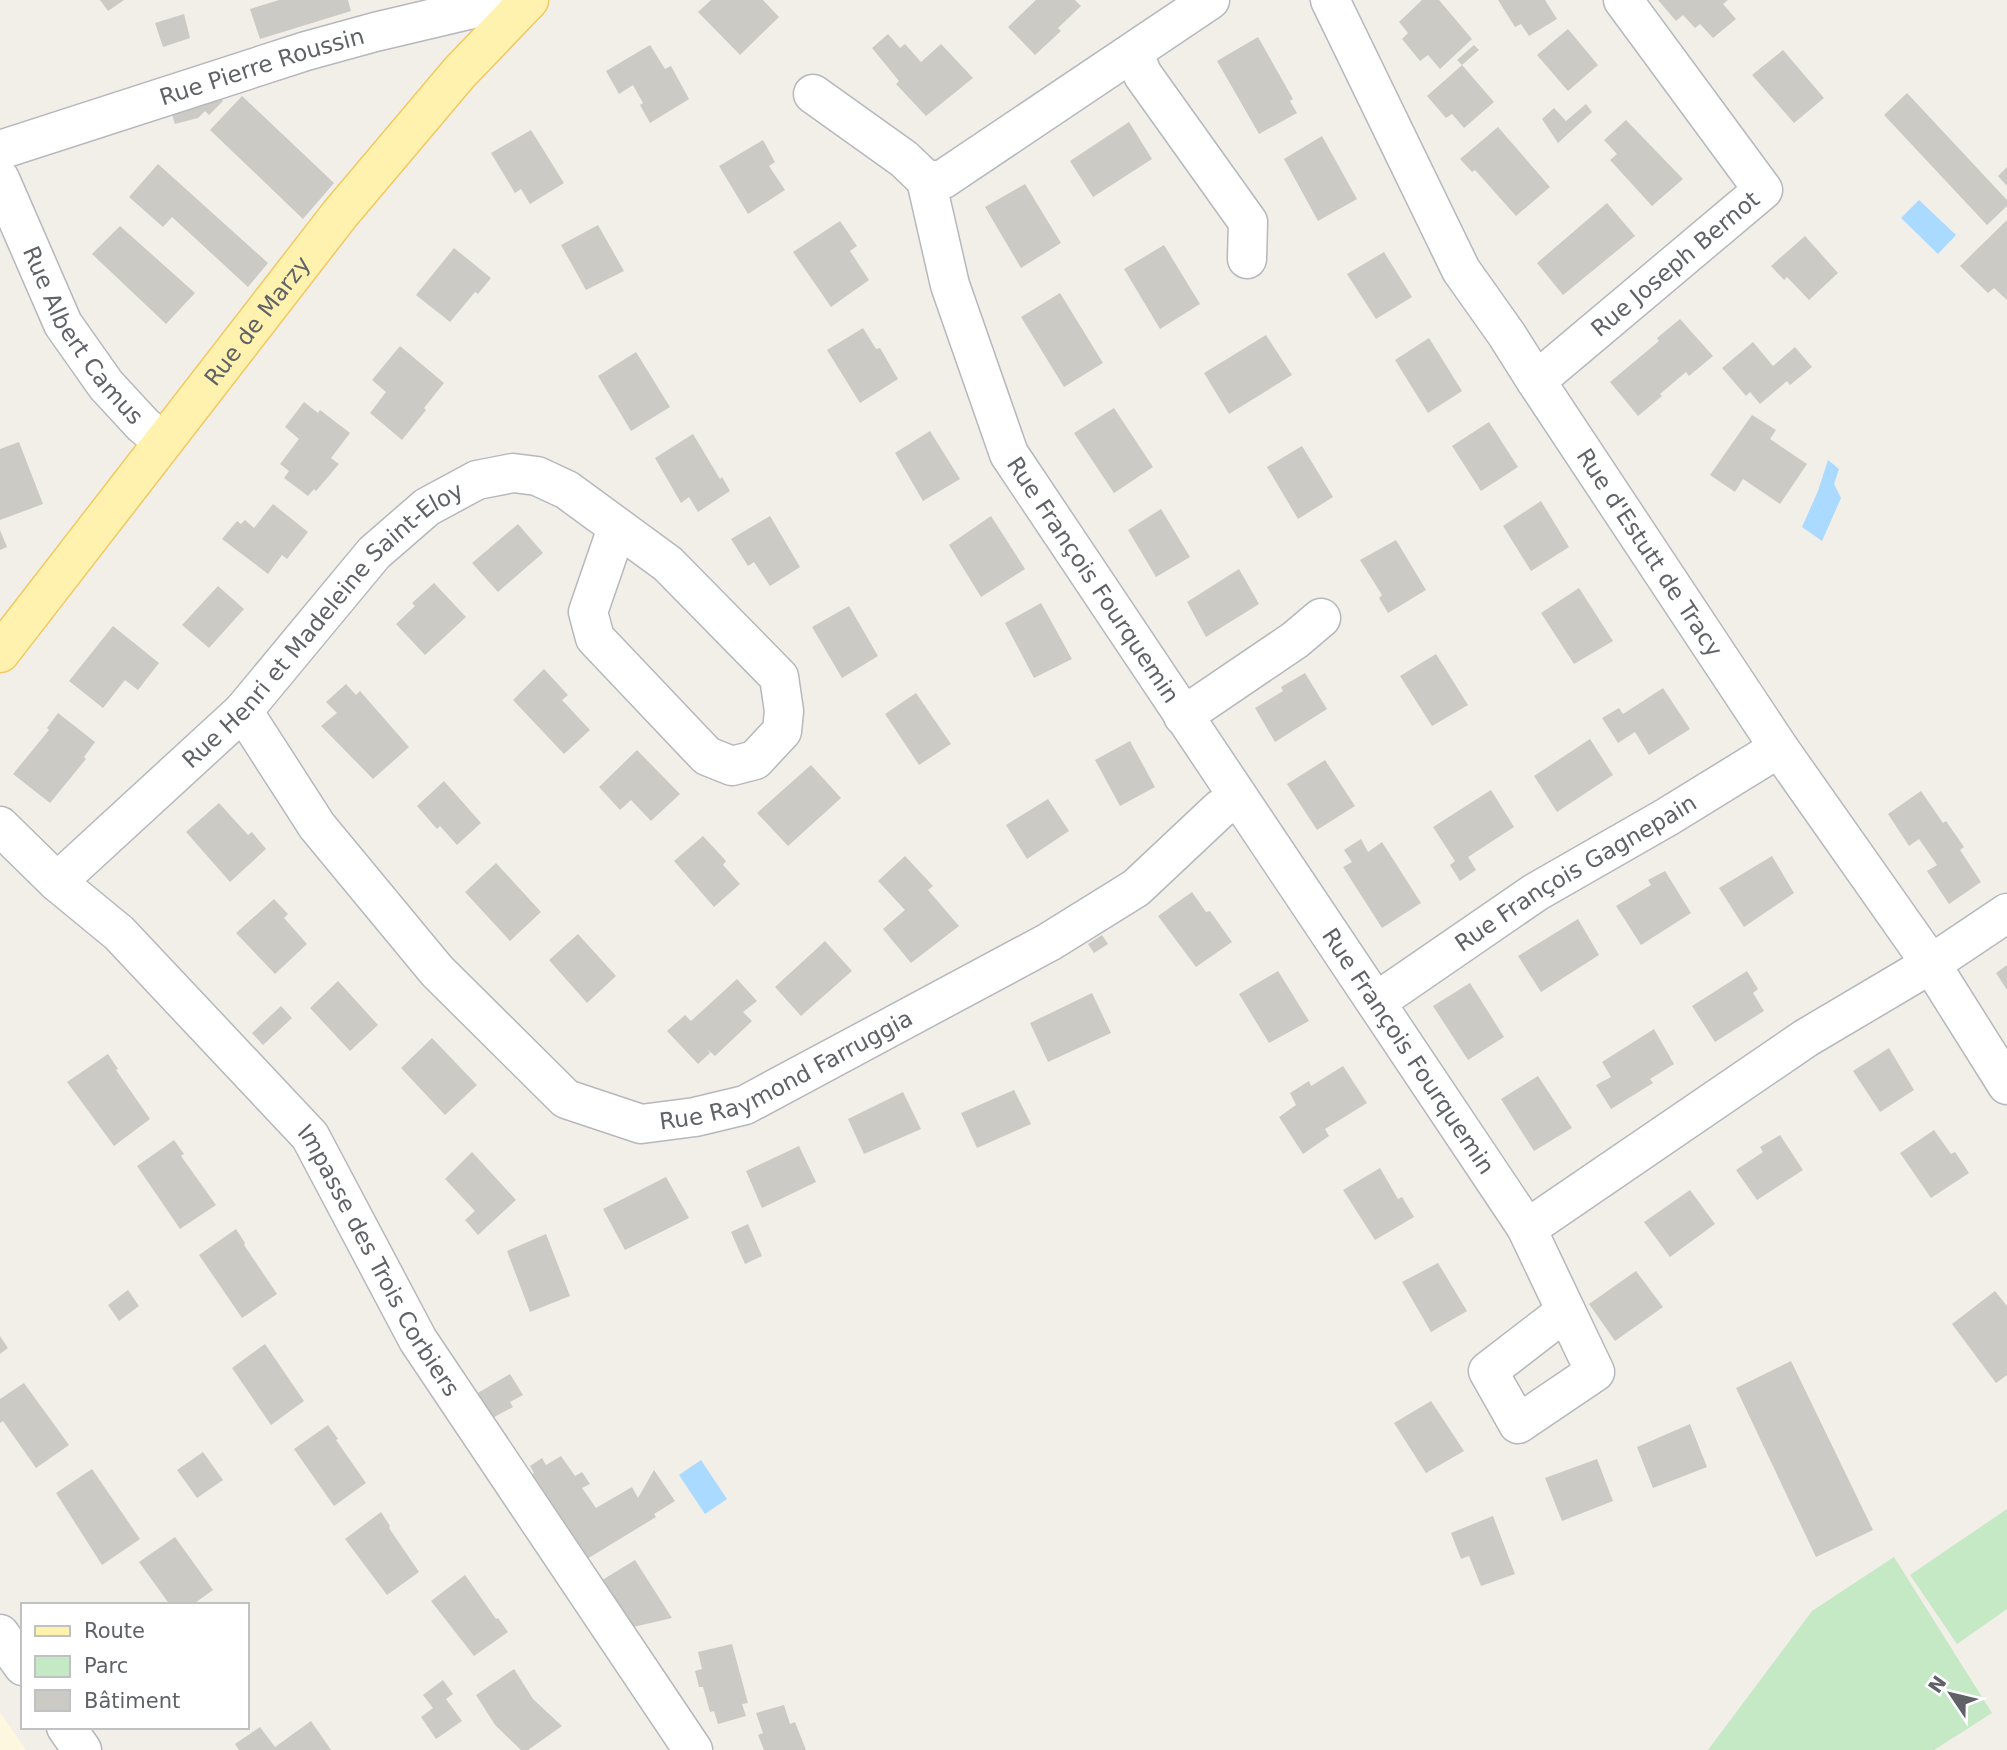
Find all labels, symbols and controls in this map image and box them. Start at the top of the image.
street label: Rue Pierre Roussin [156,23,367,110]
street label: Rue Joseph Bernot [1586,186,1764,342]
street label: Rue Albert Camus [18,242,149,430]
street label: Rue de Marzy [199,251,315,391]
street label: Rue d'Estutt de Tracy [1571,444,1728,662]
street label: Rue François Fourquemin [1002,452,1185,708]
street label: Rue Henri et Madeleine Saint-Eloy [177,477,467,773]
street label: Rue François Gagnepain [1450,789,1701,957]
street label: Rue François Fourquemin [1317,923,1500,1179]
street label: Rue Raymond Farruggia [658,1005,917,1134]
street label: Impasse des Trois Corbiers [293,1119,465,1401]
legend [21,1603,248,1729]
text: Route [84,1619,145,1643]
text: Parc [84,1654,128,1678]
north arrow [1916,1659,1986,1729]
text: N [1924,1671,1951,1697]
text: Bâtiment [84,1689,180,1713]

